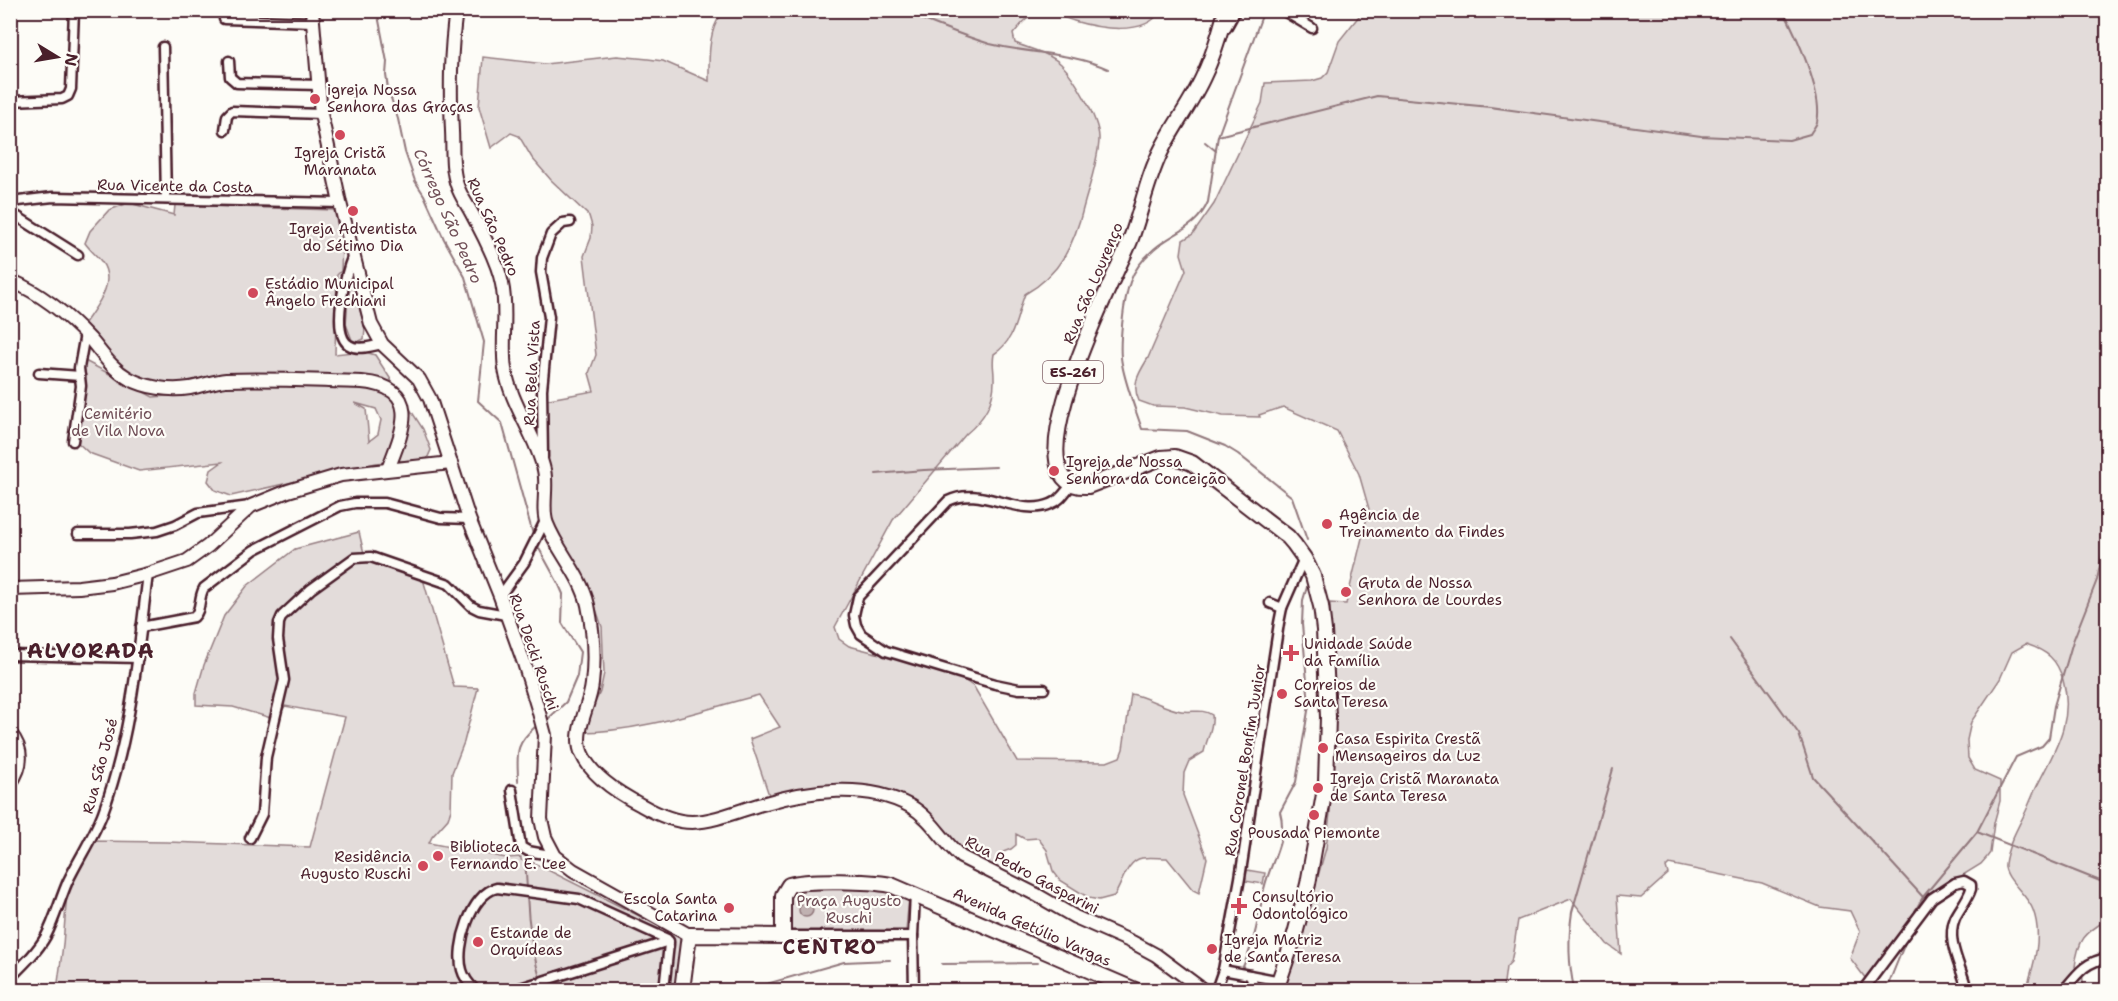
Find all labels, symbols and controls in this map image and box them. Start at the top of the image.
north arrow [27,27,87,87]
text: N [60,52,83,68]
place label: igreja Nossa Senhora das Graças [327,80,473,117]
marker: igreja Nossa Senhora das Graças [308,92,322,106]
marker: Igreja Cristã Maranata [333,128,347,142]
place label: Igreja Cristã Maranata [294,143,386,180]
water label: Córrego São Pedro [409,145,487,287]
street label: Rua Vicente da Costa [97,175,254,197]
street label: Rua São Pedro [462,175,524,279]
marker: Igreja Adventista do Sétimo Dia [346,204,360,218]
place label: Igreja Adventista do Sétimo Dia [289,219,418,256]
street label: Rua São Lourenço [1058,219,1128,347]
place label: Estádio Municipal Ângelo Frechiani [265,274,394,311]
marker: Estádio Municipal Ângelo Frechiani [246,286,260,300]
street label: Rua Bela Vista [519,319,545,426]
road number: ES-261 [1043,361,1103,383]
park label: Cemitério de Vila Nova [71,404,165,441]
place label: Igreja de Nossa Senhora da Conceição [1066,452,1226,489]
marker: Igreja de Nossa Senhora da Conceição [1047,464,1061,478]
place label: Agência de Treinamento da Findes [1339,505,1505,542]
marker: Agência de Treinamento da Findes [1320,517,1334,531]
place label: Gruta de Nossa Senhora de Lourdes [1358,573,1502,610]
marker: Gruta de Nossa Senhora de Lourdes [1339,585,1353,599]
street label: Rua Decki Ruschi [505,591,563,713]
place label: Unidade Saúde da Família [1304,634,1412,671]
district label: ALVORADA [27,637,155,665]
marker: Unidade Saúde da Família [1282,644,1300,662]
street label: Rua Coronel Bonfim Junior [1220,662,1270,858]
place label: Correios de Santa Teresa [1294,675,1388,712]
marker: Correios de Santa Teresa [1275,687,1289,701]
street label: Rua São José [78,716,122,816]
place label: Casa Espirita Crestã Mensageiros da Luz [1335,729,1481,766]
marker: Casa Espirita Crestã Mensageiros da Luz [1316,741,1330,755]
place label: Igreja Cristã Maranata de Santa Teresa [1330,769,1500,806]
marker: Igreja Cristã Maranata de Santa Teresa [1311,781,1325,795]
marker: Pousada Piemonte [1307,808,1321,822]
place label: Pousada Piemonte [1248,823,1380,843]
street label: Rua Pedro Gasparini [962,831,1102,919]
place label: Biblioteca Fernando E. Lee [450,837,566,874]
place label: Residência Augusto Ruschi [300,847,412,884]
marker: Biblioteca Fernando E. Lee [431,849,445,863]
marker: Residência Augusto Ruschi [416,859,430,873]
street label: Avenida Getúlio Vargas [950,883,1114,971]
place label: Consultório Odontológico [1252,887,1348,924]
place label: Escola Santa Catarina [624,889,718,926]
park label: Praça Augusto Ruschi [797,891,901,928]
marker: Consultório Odontológico [1230,897,1248,915]
marker: Escola Santa Catarina [722,901,736,915]
place label: Estande de Orquídeas [490,923,572,960]
place label: Igreja Matriz de Santa Teresa [1224,930,1341,967]
district label: CENTRO [782,933,878,961]
marker: Estande de Orquídeas [471,935,485,949]
marker: Igreja Matriz de Santa Teresa [1205,942,1219,956]

